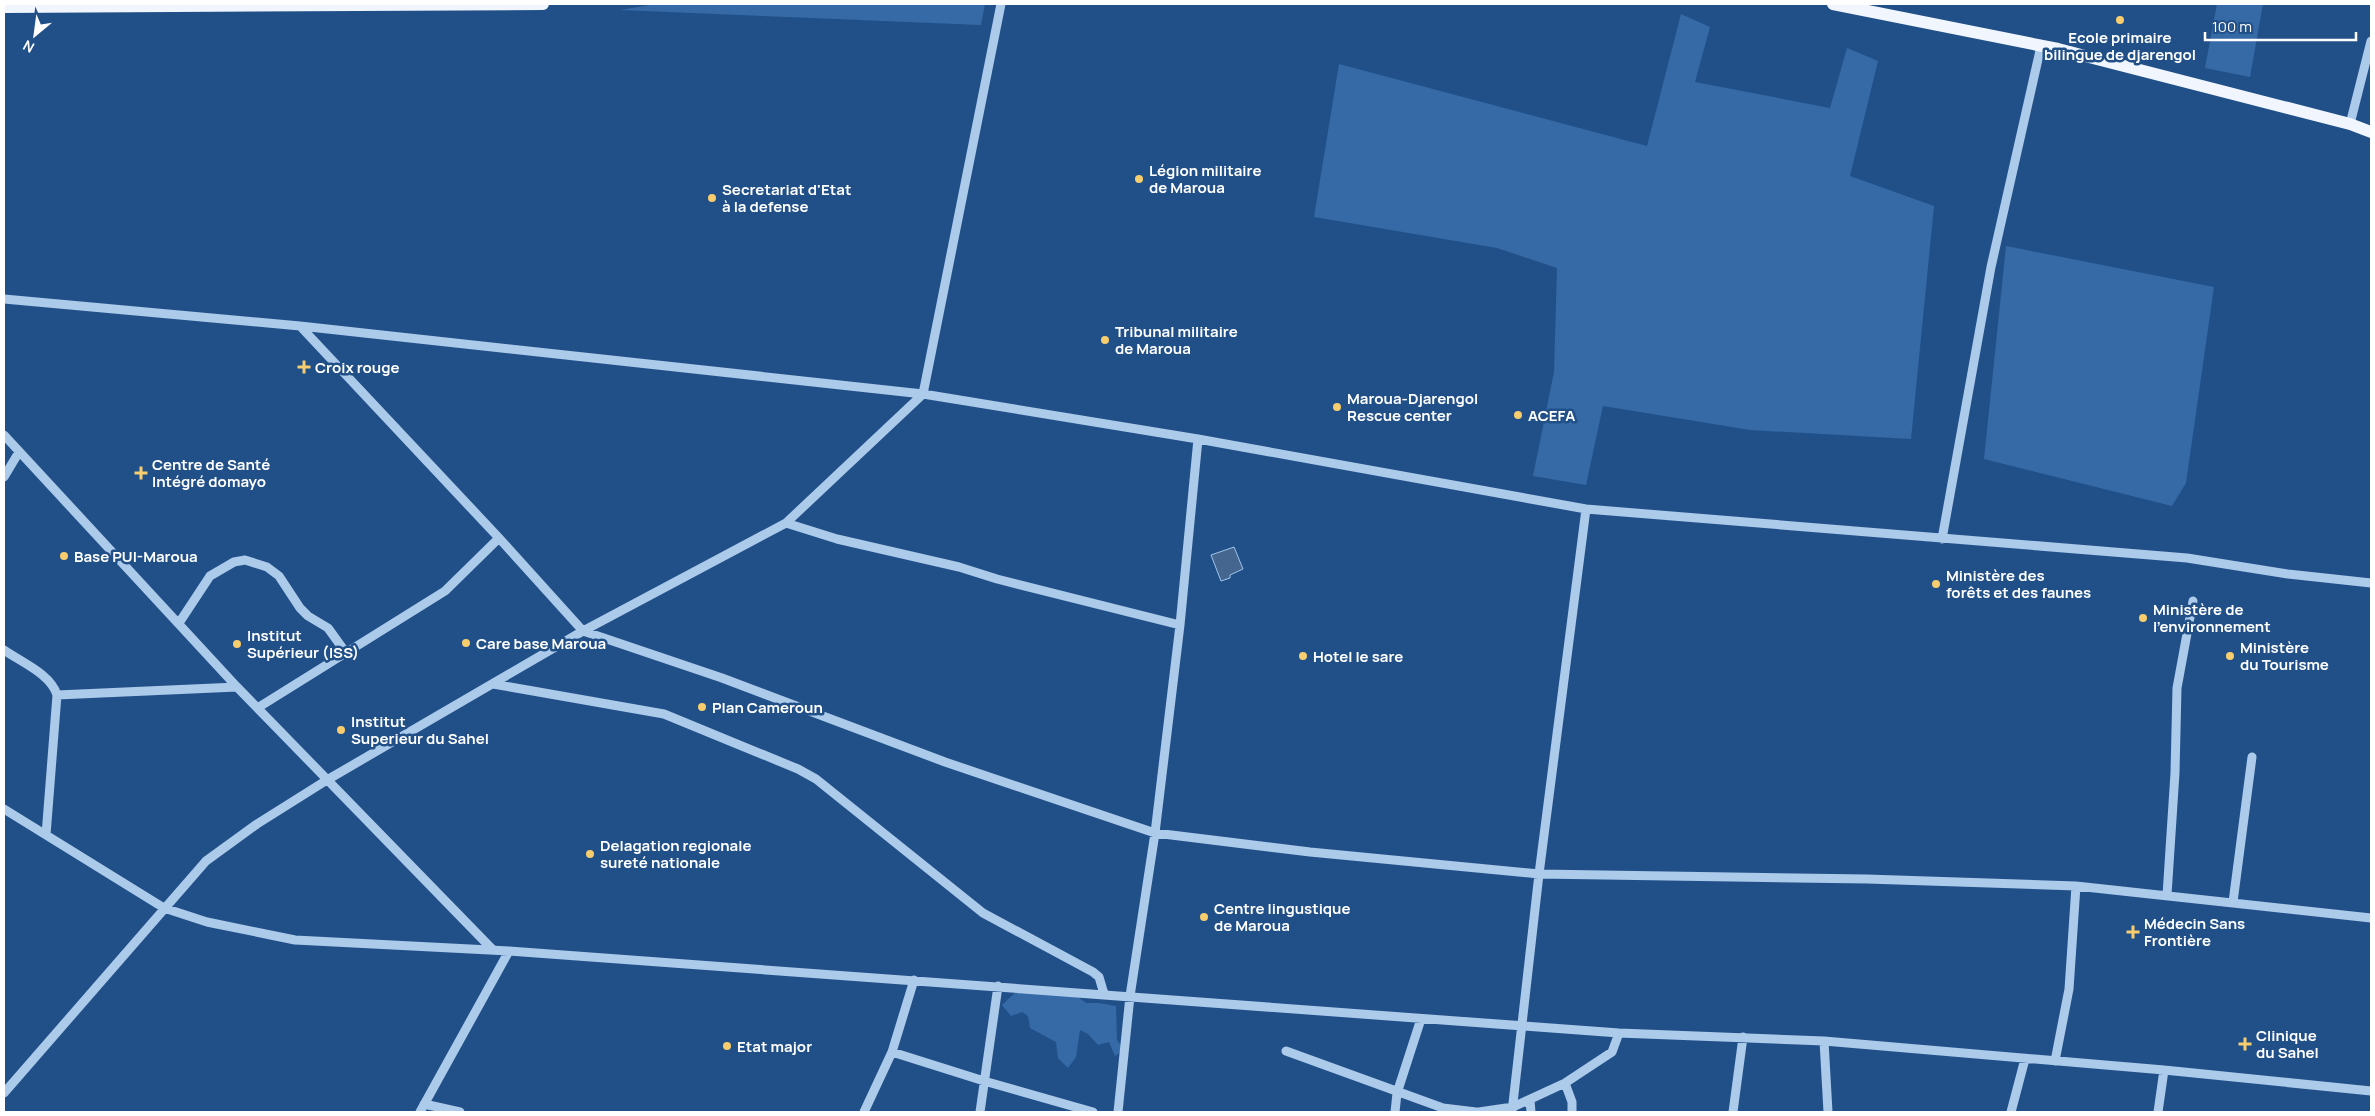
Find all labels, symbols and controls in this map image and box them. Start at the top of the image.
north arrow [10,10,60,60]
scale bar [2205,10,2356,42]
marker: Ecole primaire bilingue de djarengol [2114,14,2126,26]
text: 100 m [2212,16,2252,37]
place label: Ecole primaire bilingue de djarengol [2044,27,2196,65]
text: N [19,36,37,58]
place label: Légion militaire de Maroua [1149,160,1261,198]
marker: Légion militaire de Maroua [1133,173,1145,185]
place label: Secretariat d'Etat à la defense [722,179,851,217]
marker: Secretariat d'Etat à la defense [706,192,718,204]
place label: Tribunal militaire de Maroua [1115,321,1238,359]
marker: Tribunal militaire de Maroua [1099,334,1111,346]
place label: Croix rouge [315,357,399,378]
marker: Croix rouge [297,360,311,374]
place label: Maroua-Djarengol Rescue center [1347,388,1478,426]
marker: Maroua-Djarengol Rescue center [1331,401,1343,413]
place label: ACEFA [1528,405,1575,426]
marker: ACEFA [1512,409,1524,421]
place label: Centre de Santé Intégré domayo [152,454,270,492]
marker: Centre de Santé Intégré domayo [134,466,148,480]
place label: Base PUI-Maroua [74,546,198,567]
marker: Base PUI-Maroua [58,550,70,562]
place label: Ministère des forêts et des faunes [1946,565,2091,603]
marker: Ministère des forêts et des faunes [1930,578,1942,590]
place label: Ministère de l'environnement [2153,599,2271,637]
marker: Ministère de l'environnement [2137,612,2149,624]
place label: Institut Supérieur (ISS) [247,625,359,663]
place label: Care base Maroua [476,633,606,654]
marker: Care base Maroua [460,637,472,649]
place label: Ministère du Tourisme [2240,637,2329,675]
marker: Institut Supérieur (ISS) [231,638,243,650]
place label: Hotel le sare [1313,646,1403,667]
marker: Hotel le sare [1297,650,1309,662]
marker: Ministère du Tourisme [2224,650,2236,662]
place label: Plan Cameroun [712,697,823,718]
marker: Plan Cameroun [696,701,708,713]
place label: Institut Superieur du Sahel [351,711,489,749]
marker: Institut Superieur du Sahel [335,724,347,736]
place label: Delagation regionale sureté nationale [600,835,751,873]
marker: Delagation regionale sureté nationale [584,848,596,860]
place label: Centre lingustique de Maroua [1214,898,1351,936]
marker: Centre lingustique de Maroua [1198,911,1210,923]
place label: Médecin Sans Frontière [2144,913,2245,951]
marker: Médecin Sans Frontière [2126,925,2140,939]
place label: Clinique du Sahel [2256,1025,2319,1063]
place label: Etat major [737,1036,812,1057]
marker: Clinique du Sahel [2238,1037,2252,1051]
marker: Etat major [721,1040,733,1052]

